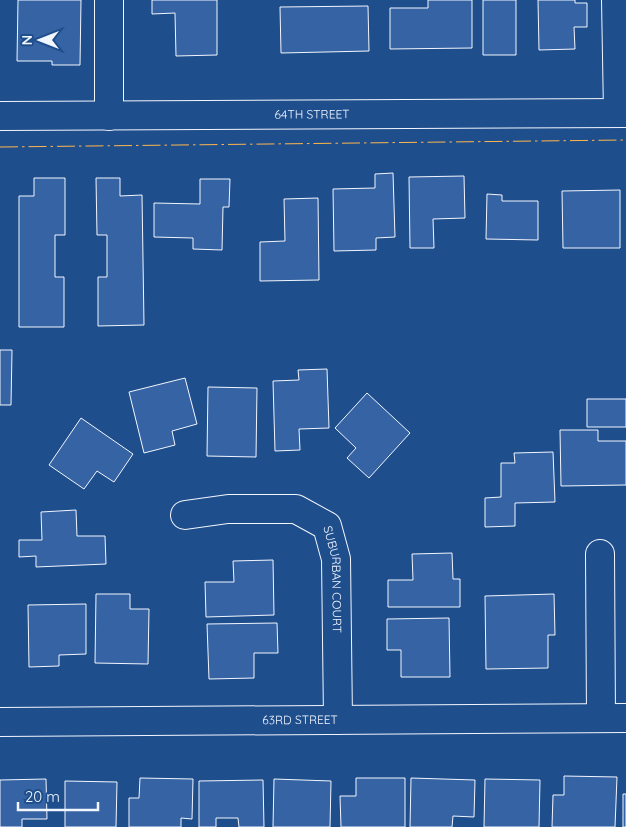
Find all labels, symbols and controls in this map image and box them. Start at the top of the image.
north arrow [15,15,65,65]
text: N [18,35,36,45]
street label: 64TH STREET [274,106,350,122]
street label: SUBURBAN COURT [320,524,345,633]
street label: 63RD STREET [262,712,338,727]
scale bar [18,780,98,812]
text: 20 m [25,787,60,806]

